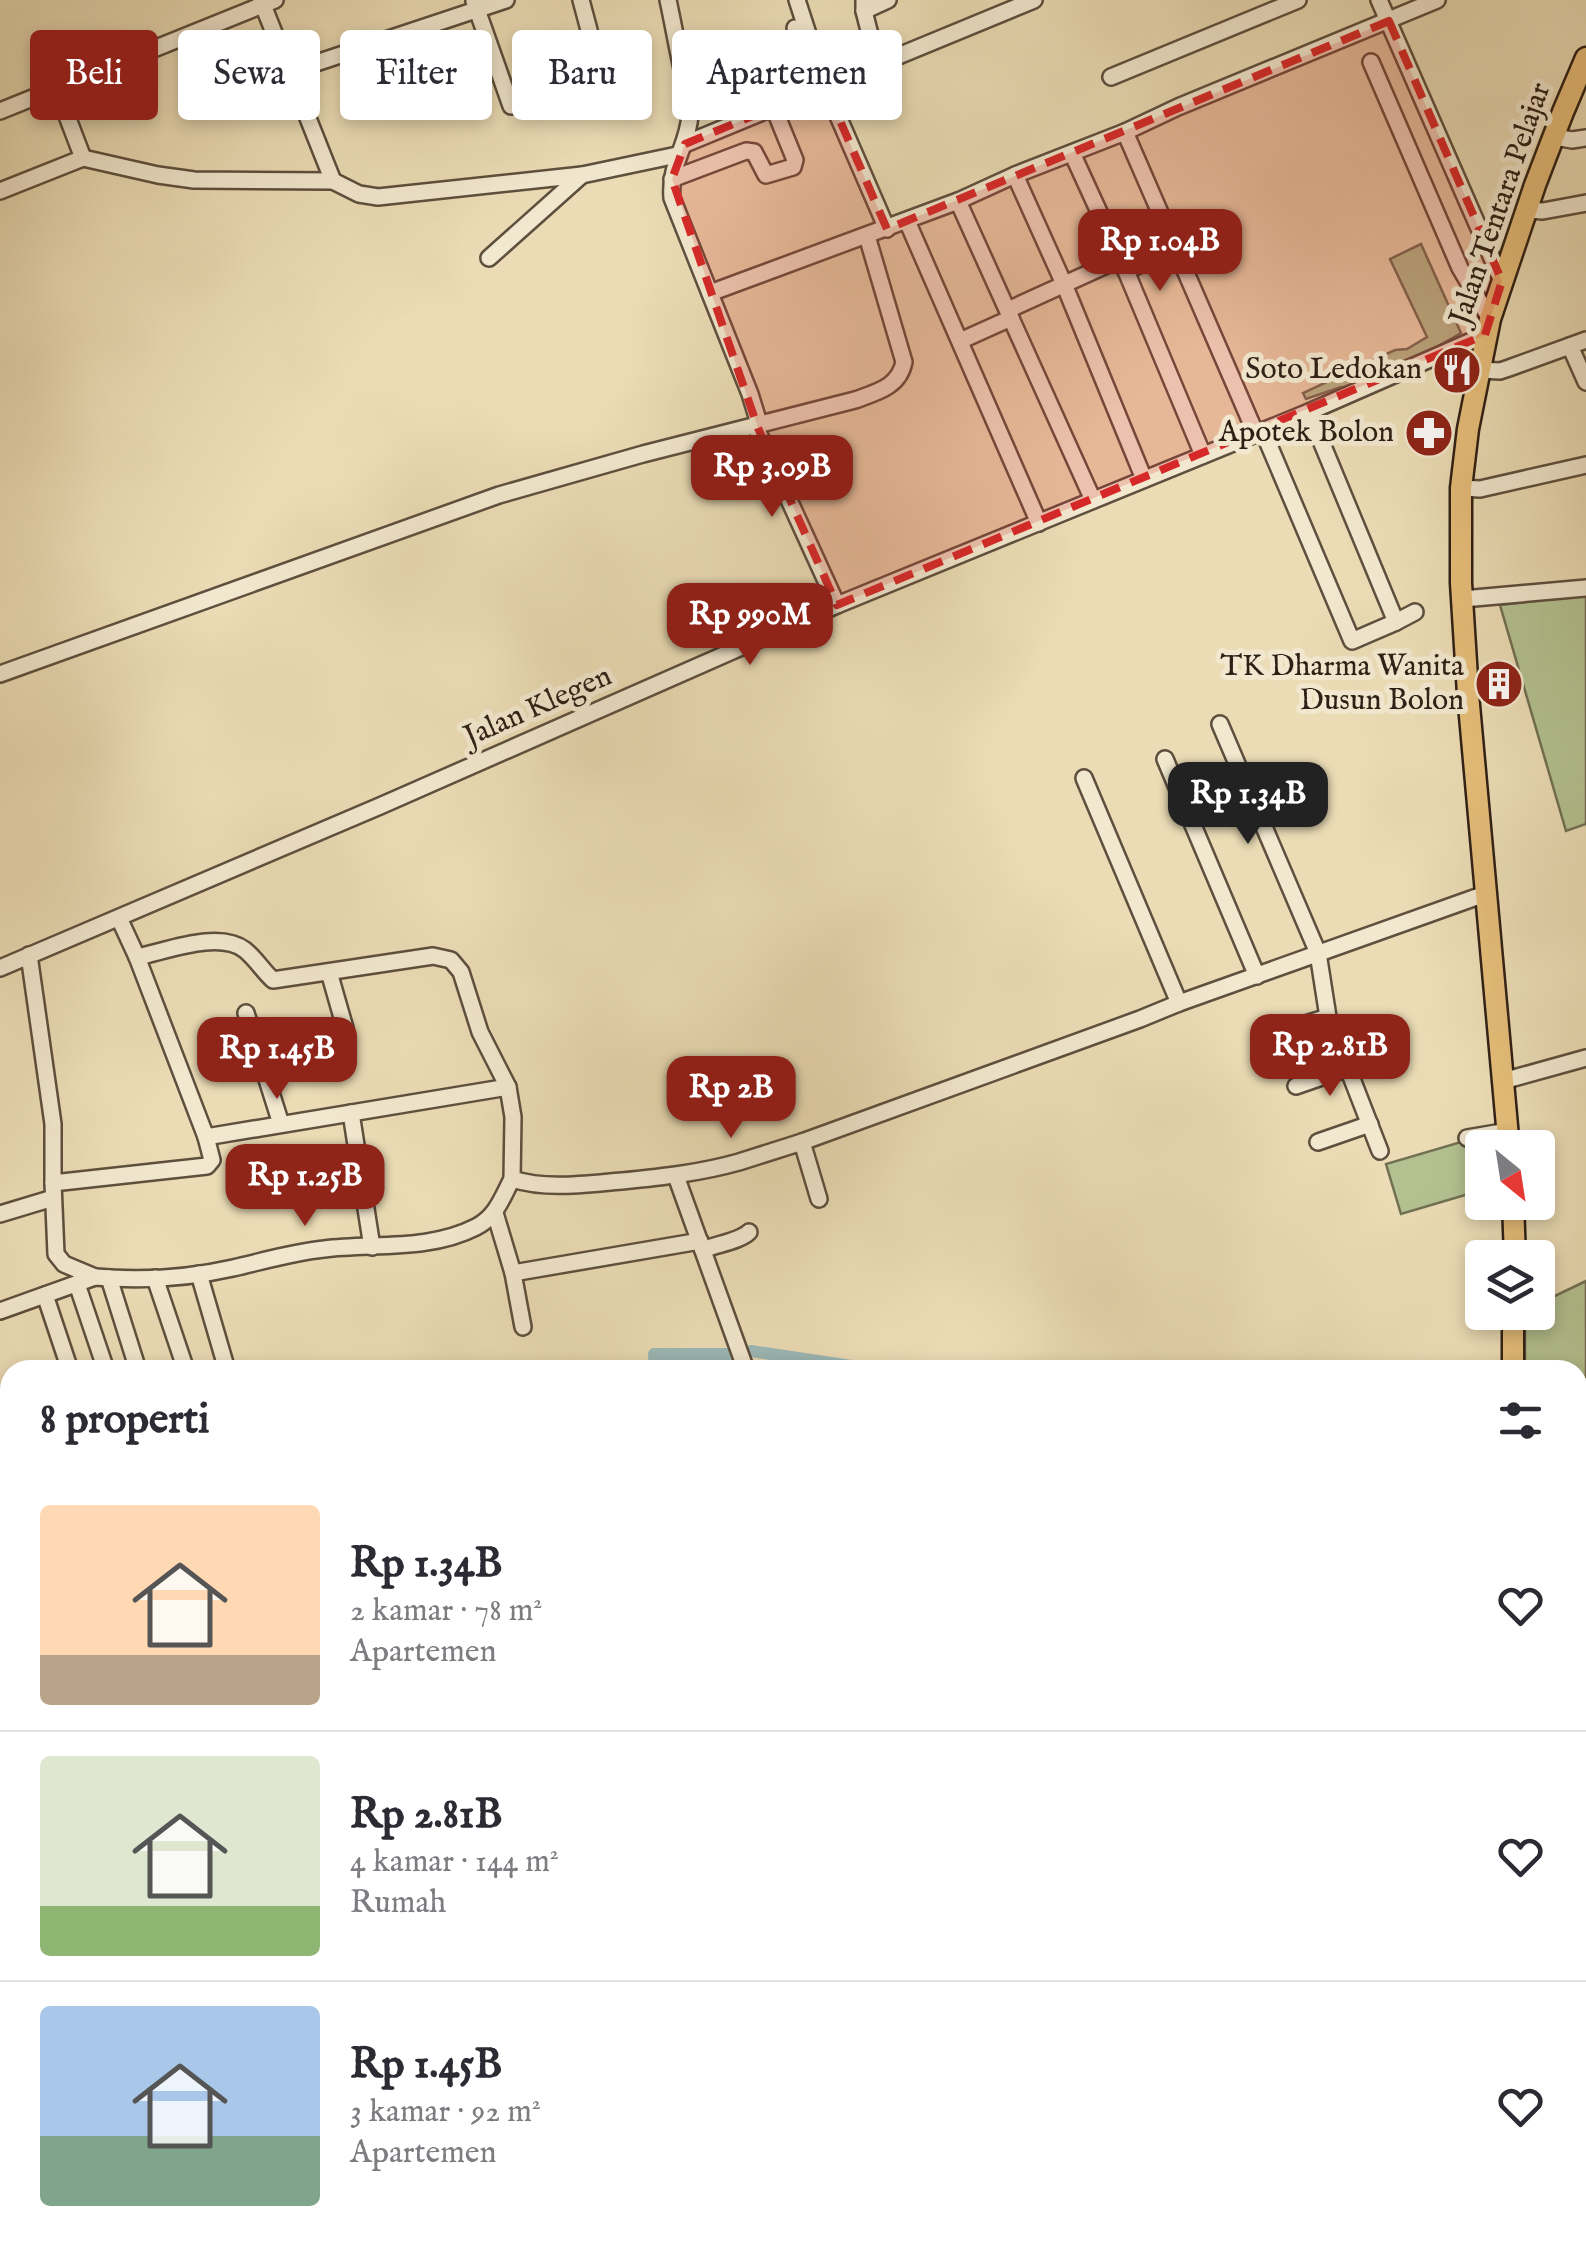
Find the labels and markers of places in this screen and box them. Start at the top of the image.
pin: Rp 1.04B [1057,209,1263,294]
restaurant icon: Soto Ledokan [1431,344,1483,396]
place label: Soto Ledokan [1245,351,1422,389]
pharmacy icon: Apotek Bolon [1403,407,1455,459]
place label: Apotek Bolon [1218,414,1394,452]
pin: Rp 3.09B [669,435,875,520]
pin: Rp 990M [658,583,842,668]
place label: TK Dharma Wanita Dusun Bolon [1220,648,1464,720]
building icon: TK Dharma Wanita Dusun Bolon [1473,658,1525,710]
pin: Rp 1.34B [1145,762,1351,847]
pin: Rp 2.81B [1227,1014,1433,1099]
pin: Rp 1.45B [174,1017,380,1102]
pin: Rp 2B [661,1056,801,1141]
pin: Rp 1.25B [202,1144,408,1229]

